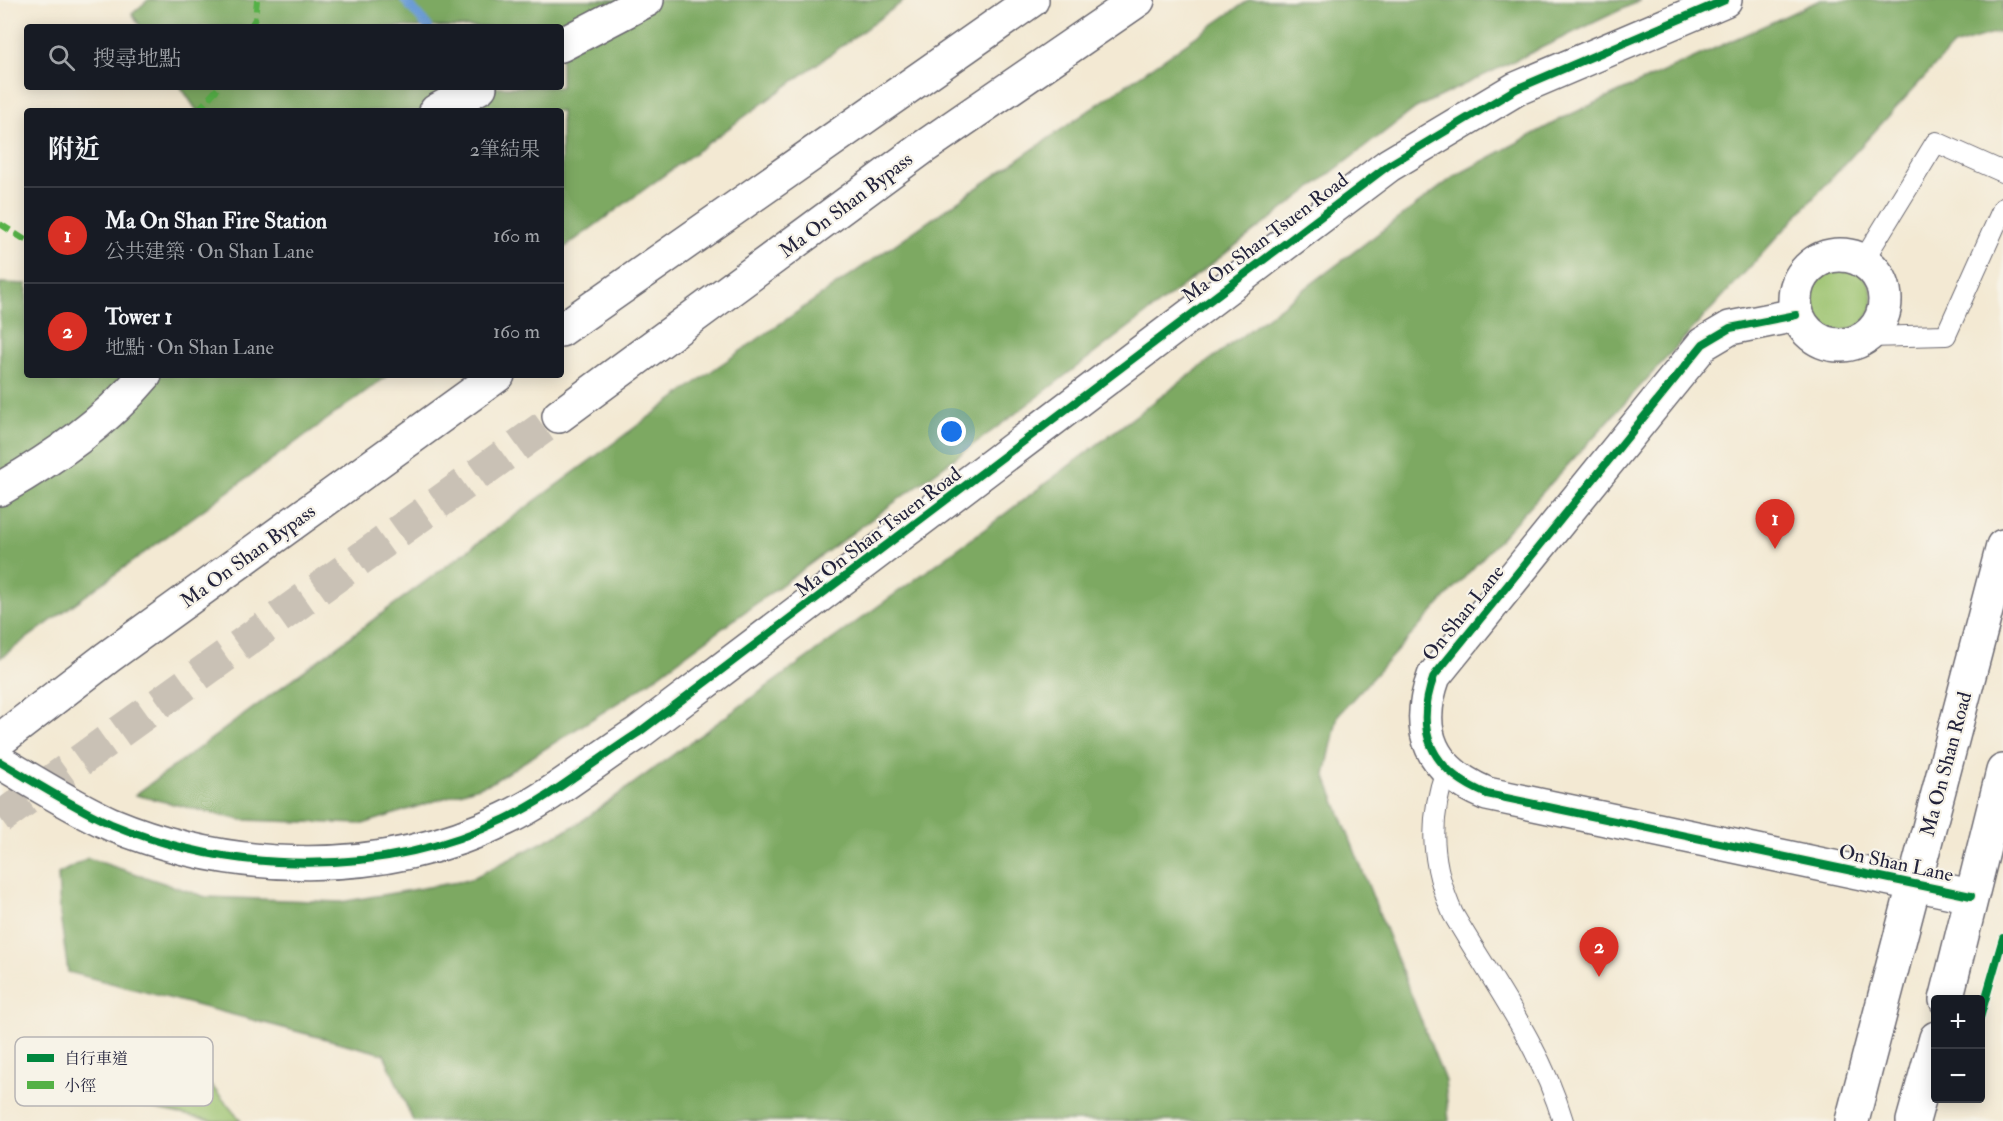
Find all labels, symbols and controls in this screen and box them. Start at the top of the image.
search box [24,24,564,90]
icon: search [45,41,78,74]
text: 搜尋地點 [93,45,181,73]
text: 附近 [48,134,100,166]
text: 2筆結果 [470,137,540,162]
street label: Ma On Shan Bypass [774,147,918,264]
street label: Ma On Shan Tsuen Road [1177,167,1353,309]
text: Ma On Shan Fire Station [105,207,327,235]
text: 1 [64,223,71,248]
text: 160 m [493,223,540,248]
text: 公共建築 · On Shan Lane [105,239,314,264]
text: Tower 1 [105,303,172,331]
text: 2 [62,319,73,344]
text: 160 m [493,319,540,344]
text: 地點 · On Shan Lane [105,335,274,360]
your location [937,417,966,446]
street label: Ma On Shan Tsuen Road [790,461,966,603]
street label: Ma On Shan Bypass [176,499,321,614]
pin: 1 [1756,500,1794,549]
street label: On Shan Lane [1417,560,1509,666]
street label: Ma On Shan Road [1915,689,1977,839]
street label: On Shan Lane [1836,839,1956,887]
pin: 2 [1580,928,1618,977]
map controls [1931,995,1985,1103]
button: + [1931,995,1985,1049]
legend [15,1037,213,1106]
text: 自行車道 [64,1049,128,1069]
button: − [1931,1049,1985,1103]
text: 小徑 [64,1076,96,1096]

